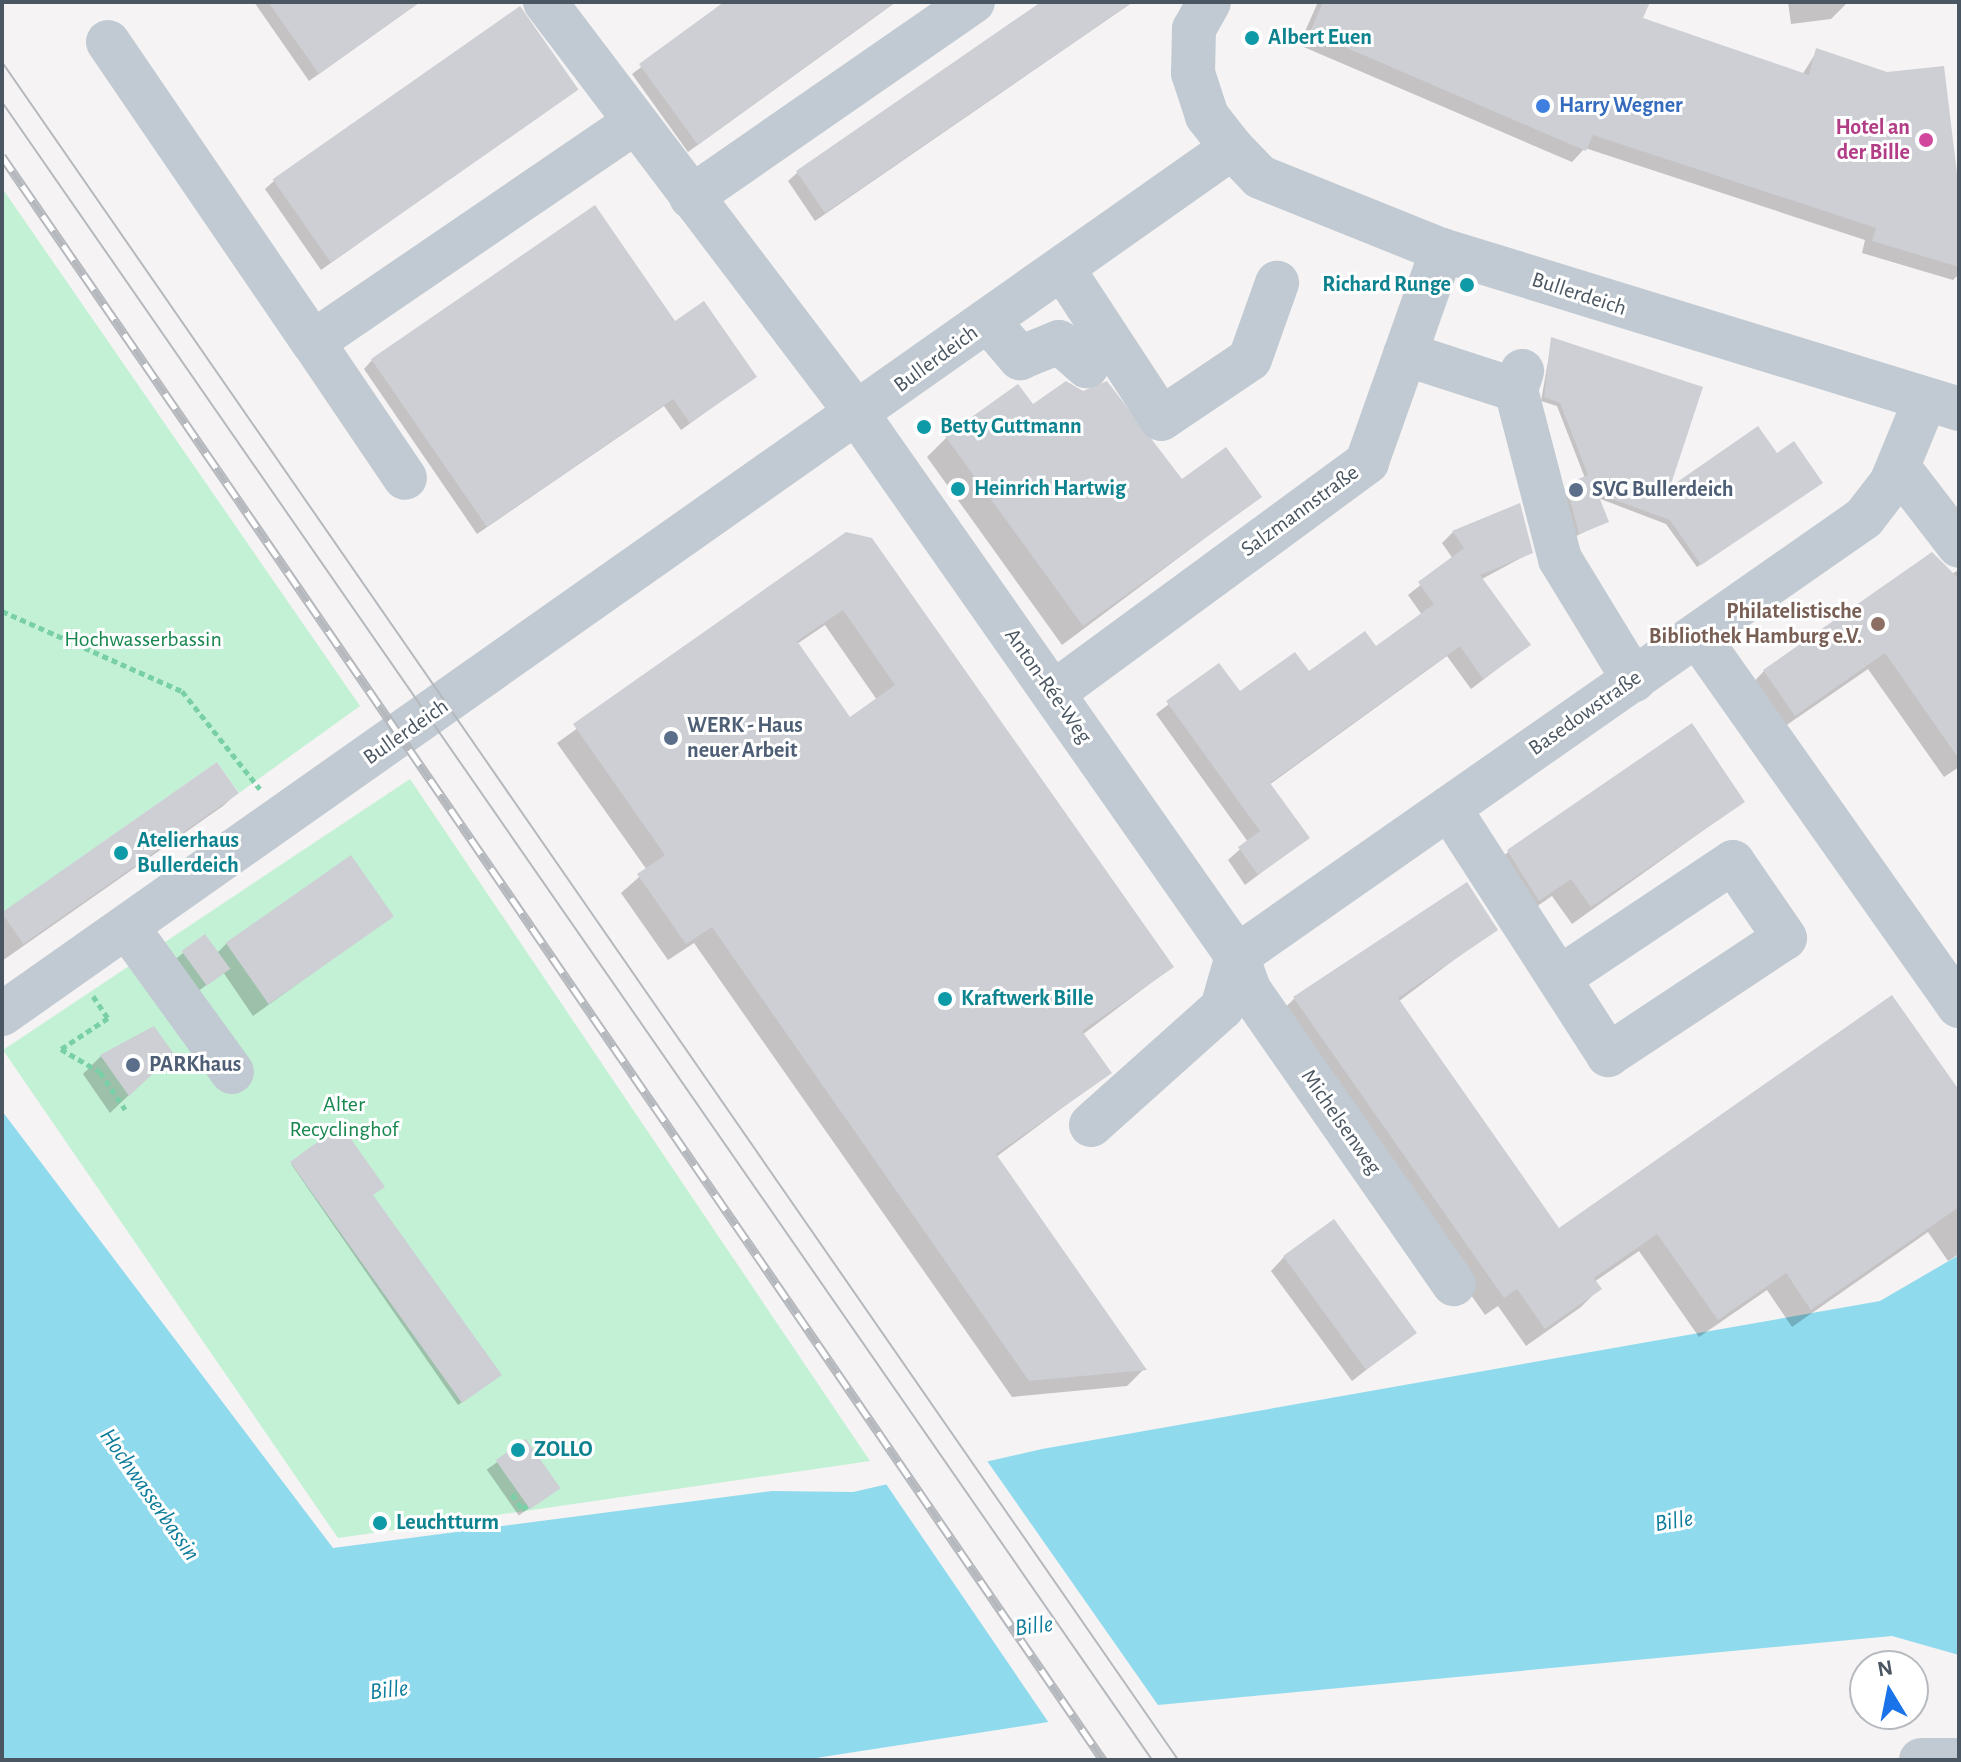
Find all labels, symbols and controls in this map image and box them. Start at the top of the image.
place label: Albert Euen [1268,25,1372,51]
marker: Albert Euen [1243,29,1261,47]
place label: Harry Wegner [1559,93,1683,119]
marker: Harry Wegner [1534,97,1552,115]
place label: Hotel an der Bille [1835,114,1910,166]
marker: Hotel an der Bille [1917,131,1935,149]
street label: Bullerdeich [1528,266,1630,322]
place label: Richard Runge [1322,272,1451,298]
marker: Richard Runge [1458,276,1476,294]
street label: Bullerdeich [889,320,983,398]
place label: Betty Guttmann [940,414,1082,440]
marker: Betty Guttmann [915,418,933,436]
street label: Salzmannstraße [1236,459,1364,563]
place label: Heinrich Hartwig [974,476,1126,502]
place label: SVG Bullerdeich [1592,477,1733,503]
marker: Heinrich Hartwig [949,480,967,498]
marker: SVG Bullerdeich [1567,481,1585,499]
place label: Philatelistische Bibliothek Hamburg e.V. [1649,598,1862,650]
marker: Philatelistische Bibliothek Hamburg e.V. [1869,615,1887,633]
street label: Anton-Rée-Weg [999,623,1097,749]
park label: Hochwasserbassin [64,627,222,653]
street label: Basedowstraße [1524,664,1646,762]
street label: Bullerdeich [358,693,454,771]
place label: WERK - Haus neuer Arbeit [687,712,803,764]
marker: WERK - Haus neuer Arbeit [662,729,680,747]
place label: Atelierhaus Bullerdeich [137,827,239,878]
marker: Atelierhaus Bullerdeich [112,844,130,862]
place label: Kraftwerk Bille [961,986,1094,1012]
marker: Kraftwerk Bille [936,990,954,1008]
place label: PARKhaus [149,1052,241,1078]
marker: PARKhaus [124,1056,142,1074]
street label: Michelsenweg [1295,1064,1387,1180]
park label: Alter Recyclinghof [290,1091,398,1142]
water label: Hochwasserbassin [93,1423,205,1567]
place label: ZOLLO [534,1437,593,1463]
marker: ZOLLO [509,1441,527,1459]
water label: Bille [1653,1505,1695,1539]
place label: Leuchtturm [396,1510,499,1536]
marker: Leuchtturm [371,1514,389,1532]
water label: Bille [1013,1610,1055,1644]
north arrow [1849,1650,1929,1730]
text: N [1876,1656,1895,1680]
water label: Bille [368,1675,410,1707]

